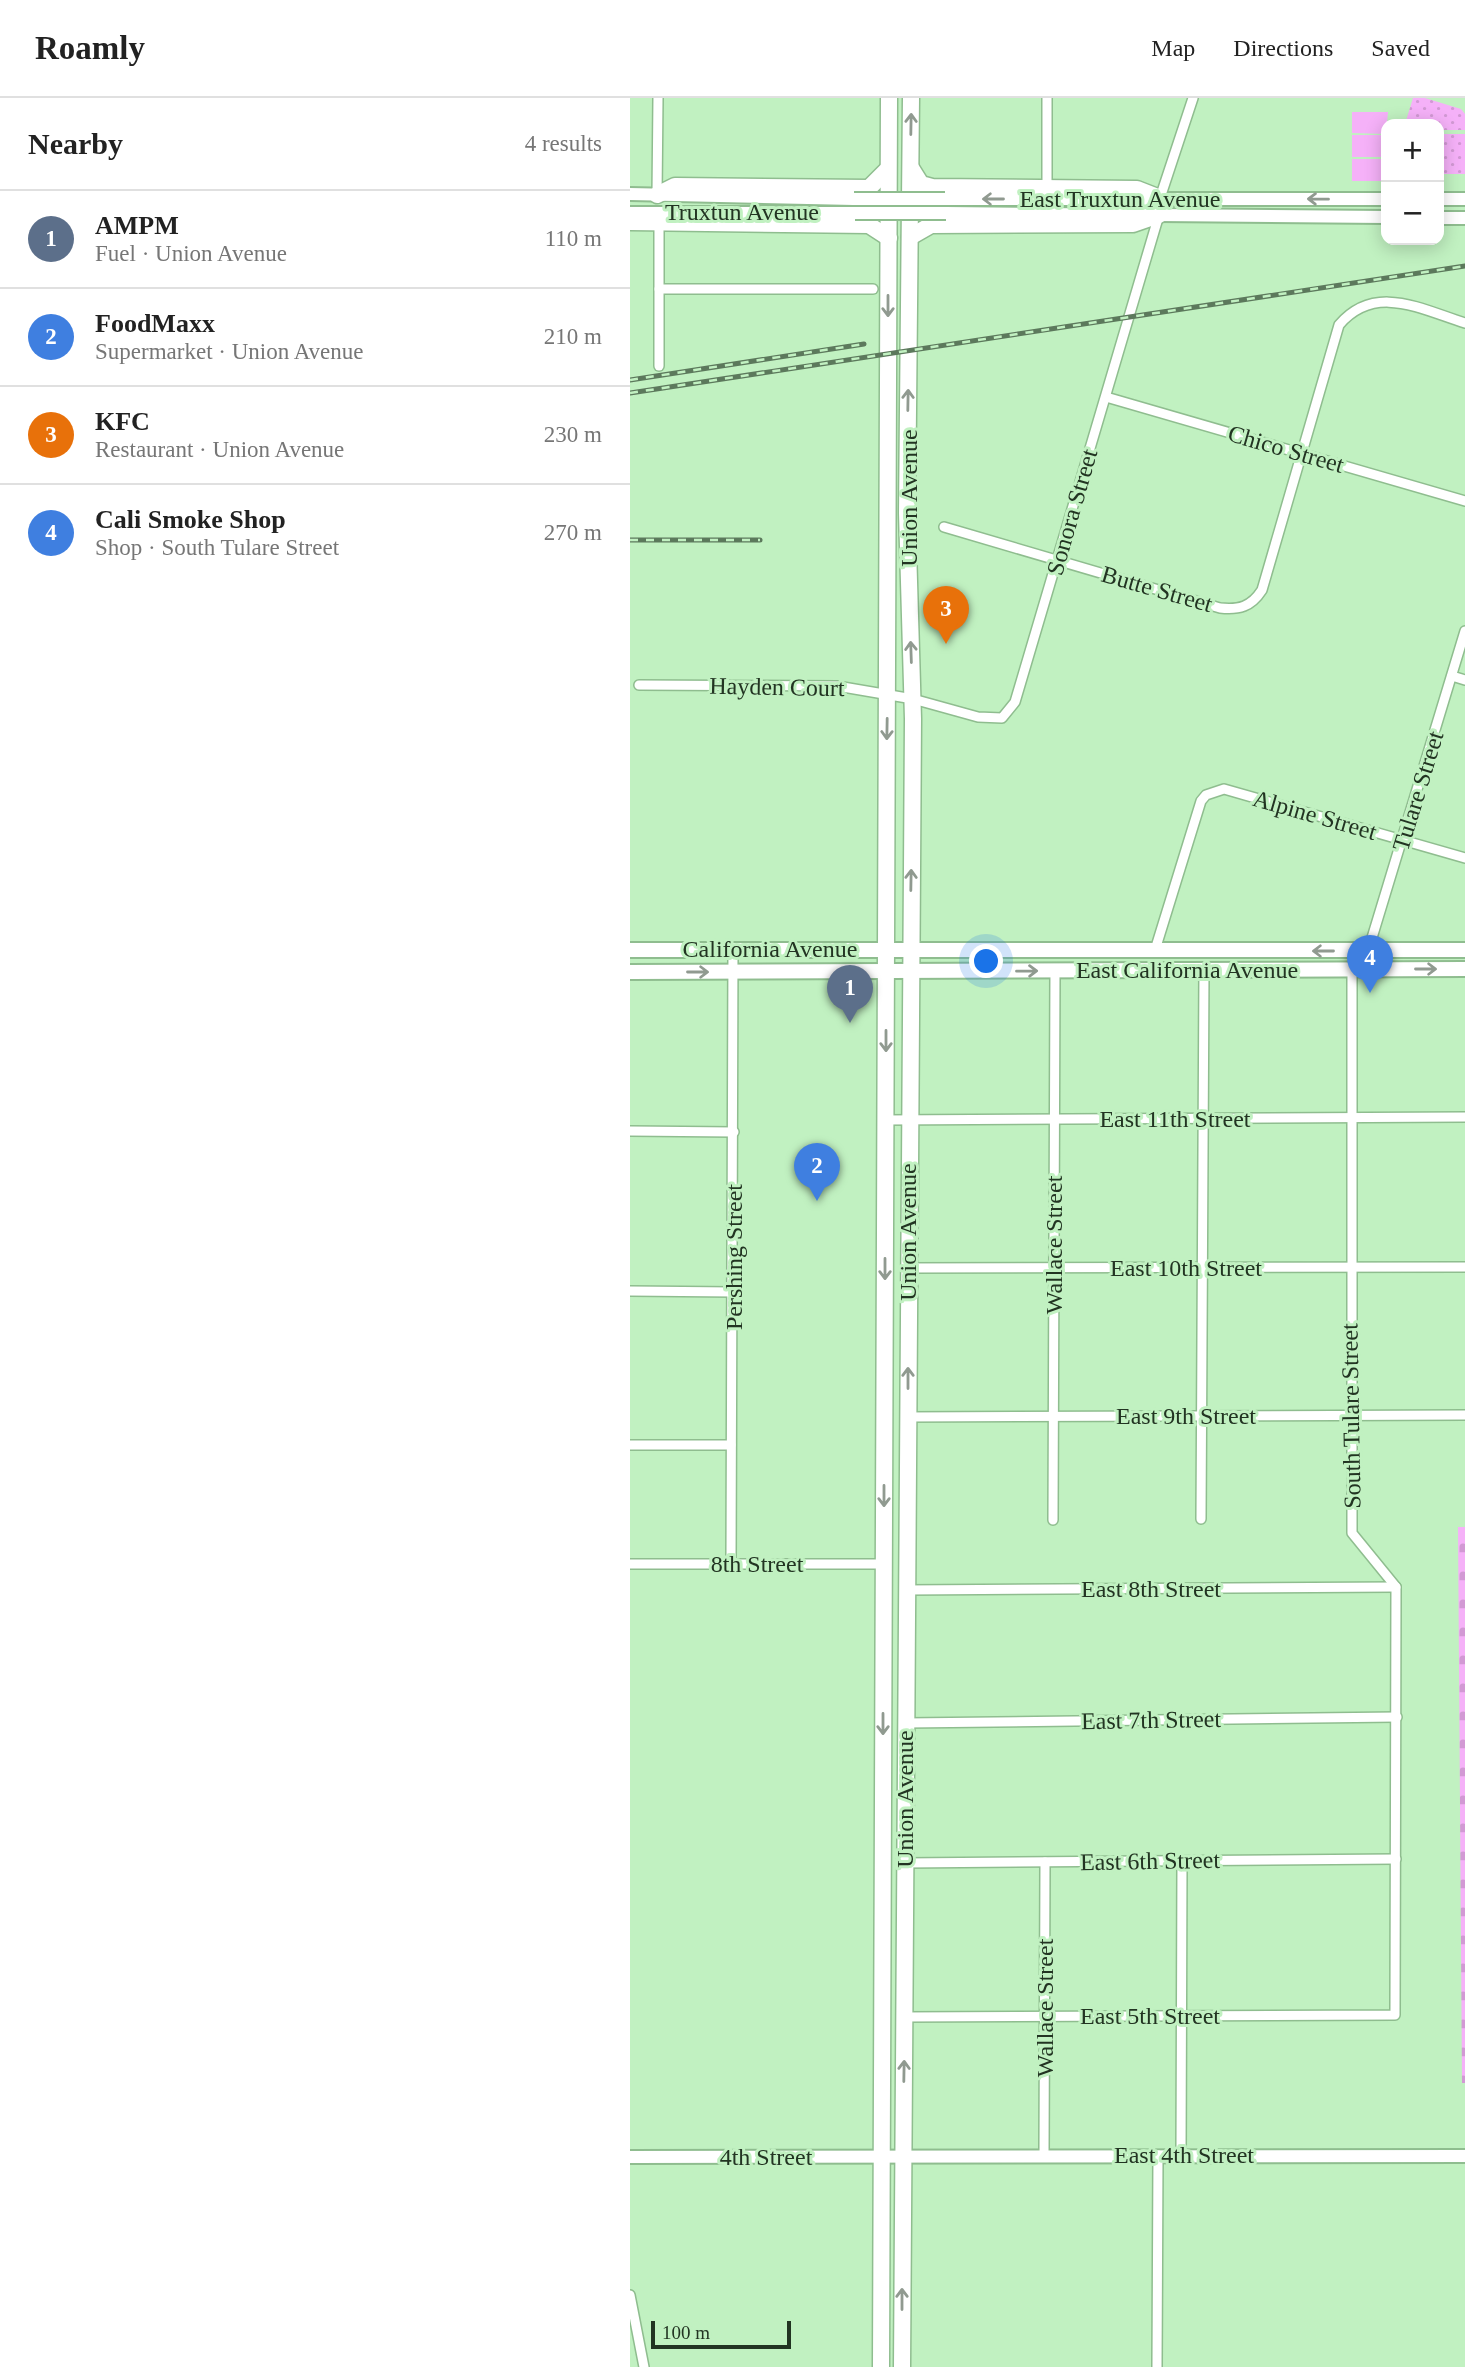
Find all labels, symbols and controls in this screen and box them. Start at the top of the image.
text: Roamly [35,30,145,66]
text: Map [1151,35,1195,61]
text: Directions [1233,35,1333,61]
text: Saved [1371,35,1430,61]
one-way arrow [904,112,918,135]
map controls [1381,119,1444,245]
button: + [1381,119,1444,182]
text: Nearby [28,127,123,160]
text: 4 results [525,131,602,156]
button: − [1381,182,1444,245]
street label: East Truxtun Avenue [1020,186,1220,212]
one-way arrow [981,192,1004,206]
one-way arrow [1307,192,1330,206]
street label: Truxtun Avenue [665,199,819,225]
text: AMPM [95,211,179,240]
text: 1 [45,226,57,251]
text: 110 m [545,226,602,251]
text: Fuel · Union Avenue [95,241,287,266]
one-way arrow [881,294,895,317]
text: FoodMaxx [95,309,215,338]
text: 2 [45,324,57,349]
text: 210 m [544,324,602,349]
text: Supermarket · Union Avenue [95,339,363,364]
one-way arrow [901,389,915,412]
text: KFC [95,407,150,436]
street label: Chico Street [1225,420,1347,478]
text: 3 [45,422,57,447]
text: 230 m [544,422,602,447]
street label: Union Avenue [896,429,922,567]
text: Restaurant · Union Avenue [95,437,344,462]
street label: Sonora Street [1042,446,1102,578]
text: Cali Smoke Shop [95,505,286,534]
text: 4 [45,520,57,545]
text: 270 m [544,520,602,545]
text: Shop · South Tulare Street [95,535,339,560]
street label: Butte Street [1099,561,1216,617]
pin: 3 [923,586,969,644]
one-way arrow [905,641,918,664]
street label: Hayden Court [709,673,845,701]
one-way arrow [880,717,894,740]
street label: Tulare Street [1387,728,1449,854]
street label: Alpine Street [1250,785,1380,845]
one-way arrow [904,868,918,891]
pin: 4 [1347,935,1393,993]
street label: California Avenue [683,936,857,962]
your location [969,944,1003,978]
one-way arrow [1312,944,1335,958]
street label: East California Avenue [1076,957,1298,983]
one-way arrow [1414,962,1437,976]
one-way arrow [1015,964,1038,978]
one-way arrow [686,965,709,979]
pin: 1 [827,965,873,1023]
one-way arrow [879,1030,893,1053]
street label: East 11th Street [1099,1106,1251,1132]
pin: 2 [794,1143,840,1201]
street label: Union Avenue [895,1163,921,1301]
street label: Wallace Street [1041,1175,1067,1314]
street label: Pershing Street [721,1184,747,1330]
street label: East 10th Street [1110,1255,1262,1281]
one-way arrow [878,1257,892,1280]
street label: South Tulare Street [1336,1323,1366,1509]
one-way arrow [901,1367,915,1390]
street label: East 9th Street [1116,1403,1256,1429]
one-way arrow [877,1485,891,1508]
street label: 8th Street [711,1551,804,1577]
street label: East 8th Street [1081,1576,1221,1602]
street label: East 7th Street [1081,1706,1222,1734]
one-way arrow [876,1712,890,1735]
street label: Union Avenue [892,1730,918,1868]
street label: East 6th Street [1080,1847,1221,1875]
street label: Wallace Street [1032,1938,1058,2077]
street label: East 5th Street [1080,2003,1220,2029]
one-way arrow [897,2060,910,2083]
street label: East 4th Street [1114,2142,1254,2168]
street label: 4th Street [720,2144,813,2170]
one-way arrow [895,2288,909,2311]
scale bar [651,2318,791,2350]
text: 100 m [662,2322,710,2343]

